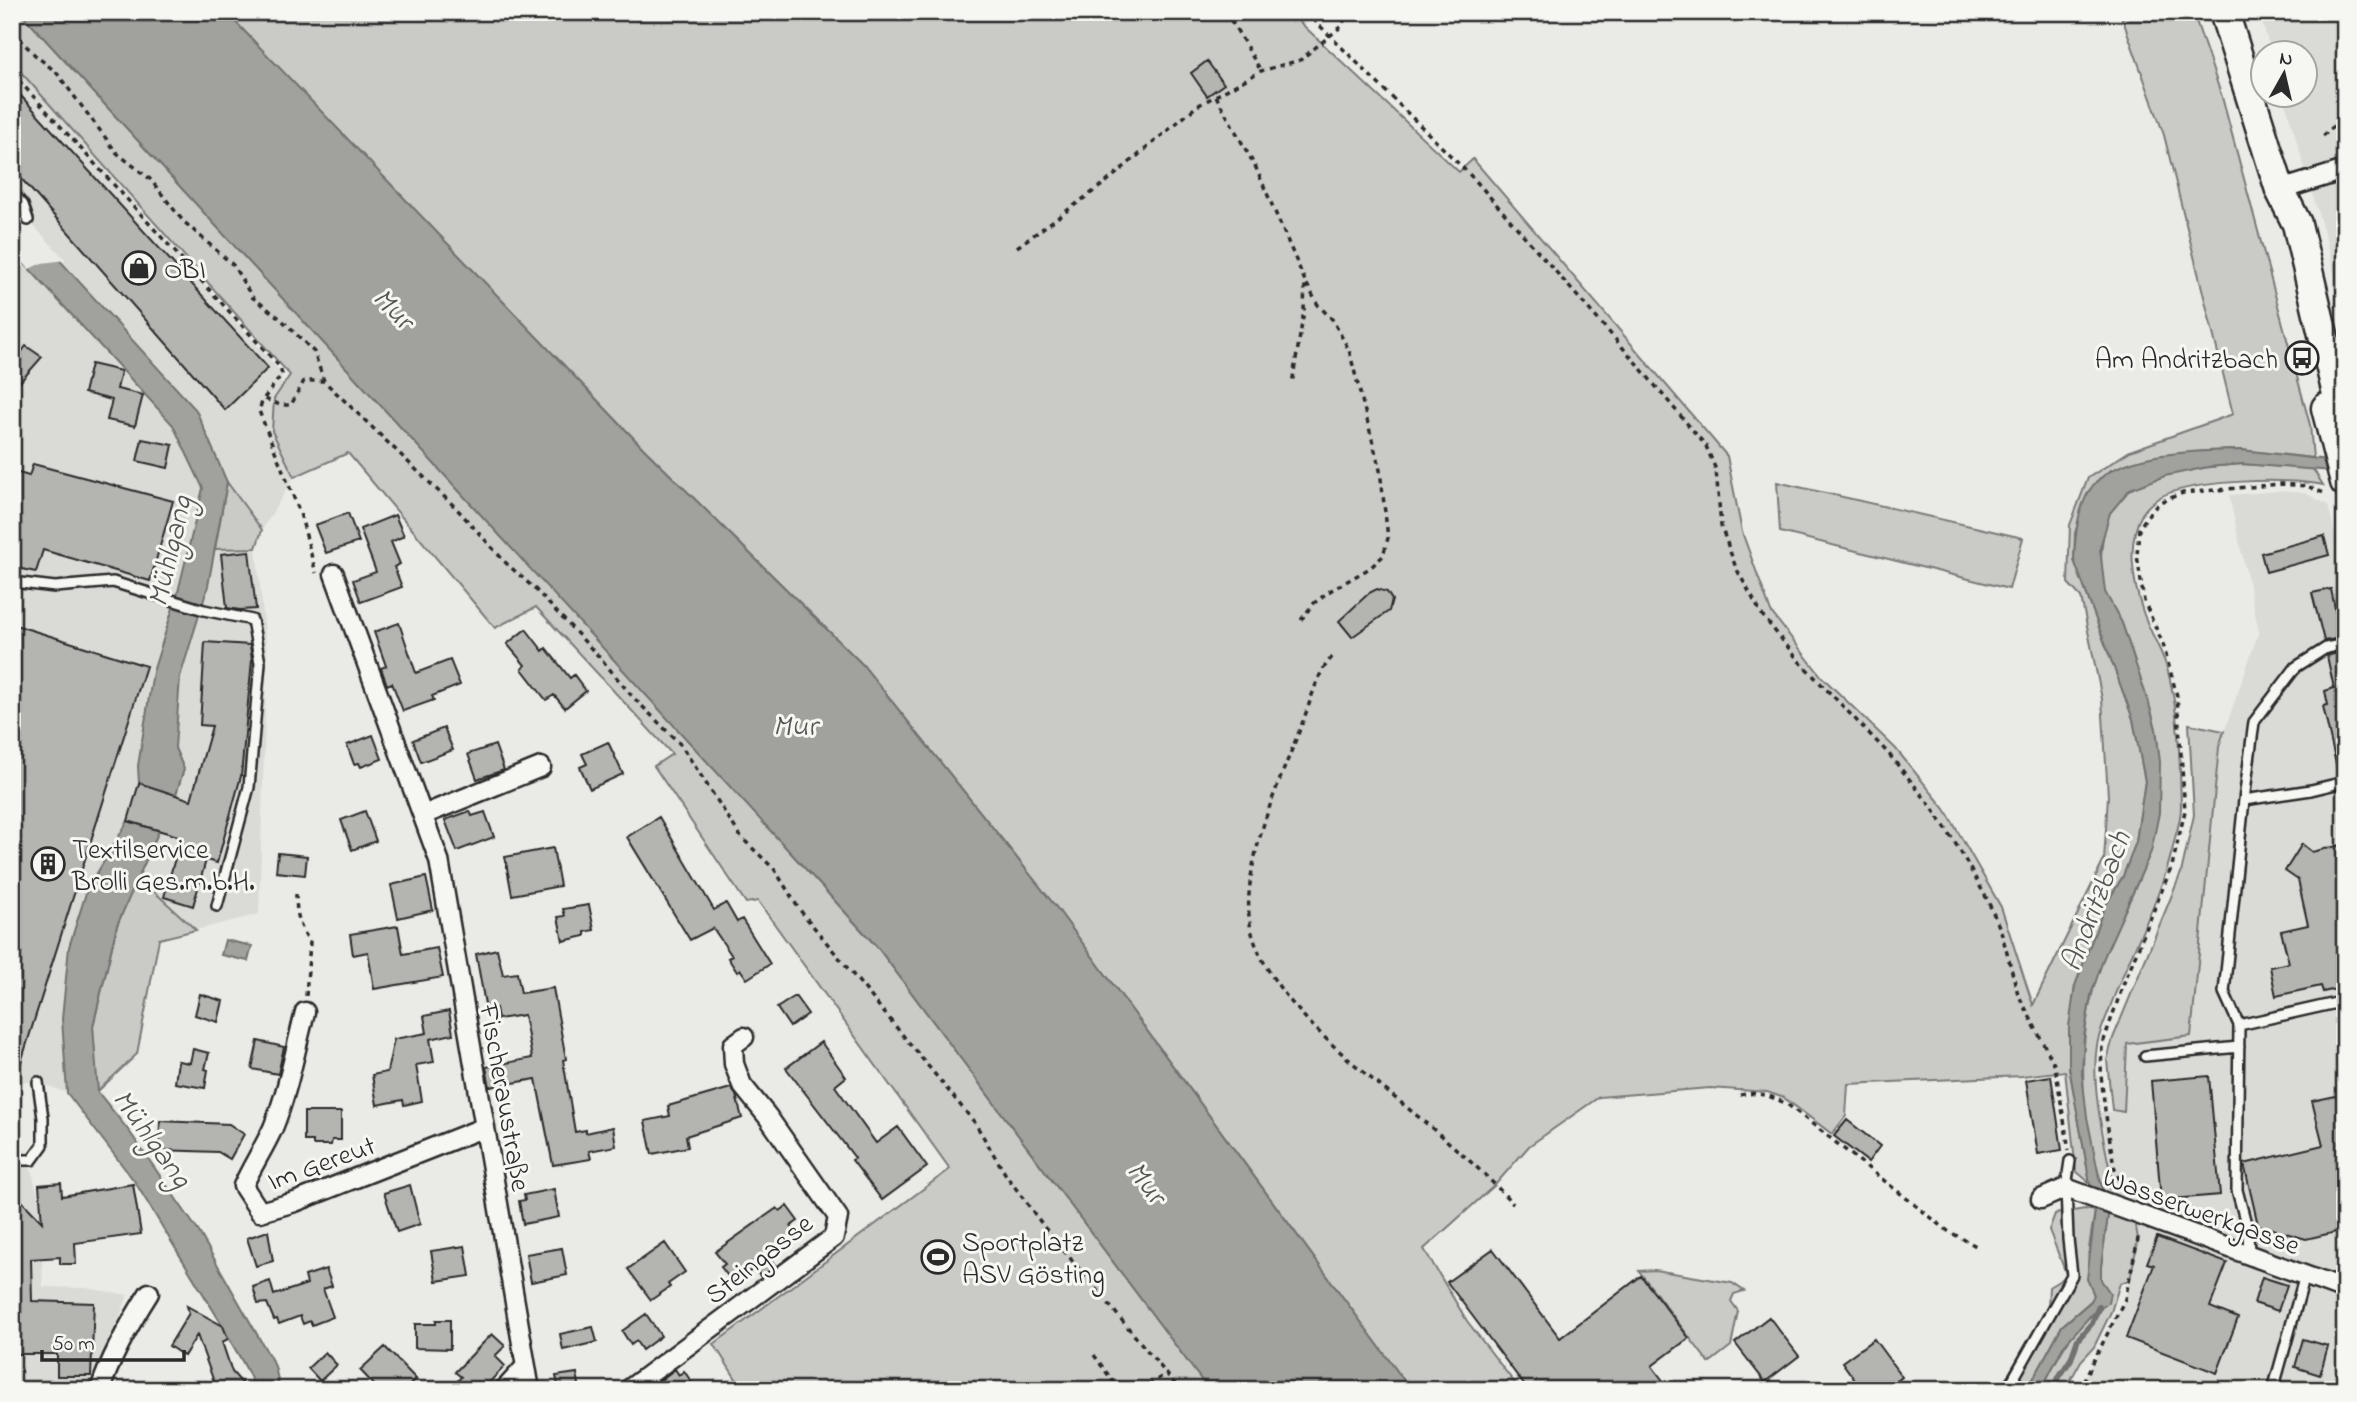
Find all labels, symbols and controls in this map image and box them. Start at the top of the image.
north arrow [2248,38,2318,108]
text: N [2278,45,2294,74]
shop icon: OBI [120,249,158,287]
place label: OBI [164,251,206,292]
water label: Mur [361,279,426,344]
bus stop icon: Am Andritzbach [2283,339,2321,377]
place label: Am Andritzbach [2095,341,2278,382]
water label: Mühlgang [138,491,206,611]
water label: Mur [773,706,821,750]
water label: Andritzbach [2051,825,2145,979]
place label: Textilservice Brolli Ges.m.b.H. [71,831,255,904]
building icon: Textilservice Brolli Ges.m.b.H. [29,845,67,883]
street label: Fischeraustraße [466,999,539,1195]
water label: Mühlgang [100,1081,202,1199]
street label: Im Gereut [263,1127,382,1204]
water label: Mur [1114,1153,1178,1218]
street label: Wasserwerkgasse [2096,1159,2306,1268]
street label: Steingasse [697,1205,823,1316]
place label: Sportplatz ASV Gösting [962,1224,1105,1297]
sports icon: Sportplatz ASV Gösting [919,1238,957,1276]
scale bar [42,1318,184,1362]
text: 50 m [52,1330,95,1360]

